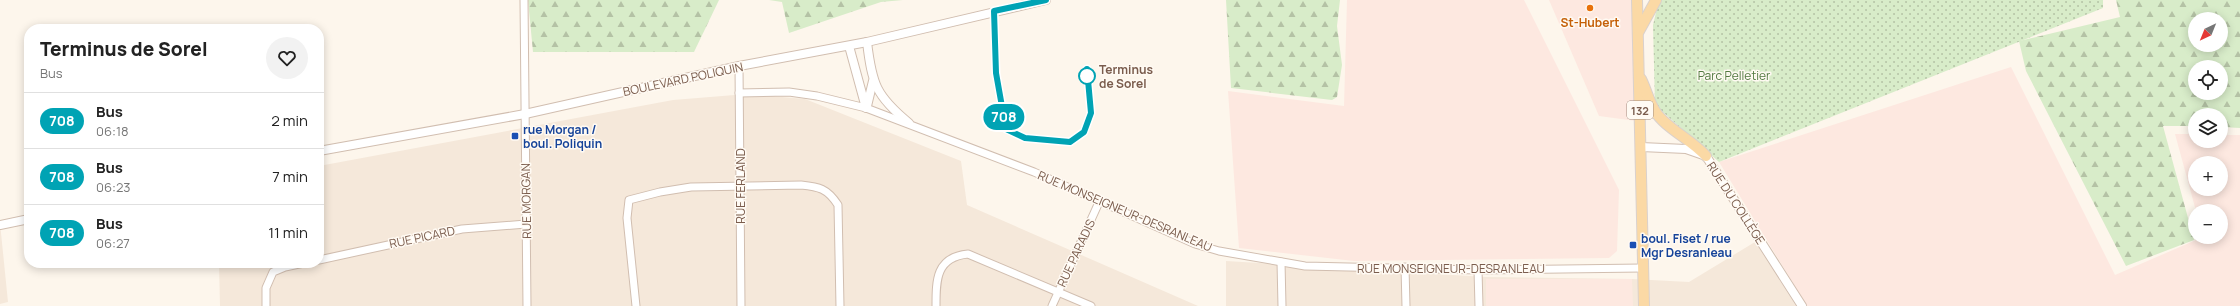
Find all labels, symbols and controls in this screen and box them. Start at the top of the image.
marker: St-Hubert [1585,3,1595,13]
north arrow [2188,12,2228,52]
map controls [2188,12,2228,244]
place label: St-Hubert [1561,14,1619,31]
text: Terminus de Sorel [40,36,208,62]
button: heart [266,37,308,79]
street label: BOULEVARD POLIQUIN [621,58,745,100]
button: locate [2188,60,2228,100]
place label: Terminus de Sorel [1099,61,1153,92]
text: Bus [40,64,63,82]
marker: Terminus de Sorel [1078,67,1096,85]
park label: Parc Pelletier [1698,67,1771,84]
text: Bus [96,101,123,122]
road number: 132 [1627,101,1653,119]
line badge: 708 [981,104,1027,130]
text: 708 [991,107,1017,126]
button: layers [2188,108,2228,148]
text: 2 min [271,110,308,131]
text: 708 [49,111,75,130]
place label: rue Morgan / boul. Poliquin [523,121,602,152]
text: 06:18 [96,122,129,140]
marker: rue Morgan / boul. Poliquin [510,131,520,141]
street label: RUE FERLAND [732,148,749,224]
button: + [2188,156,2228,196]
text: Bus [96,157,123,178]
street label: RUE DU COLLÈGE [1703,158,1769,248]
street label: RUE MORGAN [517,163,535,239]
text: 7 min [272,166,308,187]
street label: RUE MONSEIGNEUR-DESRANLEAU [1035,166,1215,256]
text: 708 [49,167,75,186]
text: 06:23 [96,178,130,196]
button: − [2188,204,2228,244]
text: Bus [96,213,123,234]
street label: RUE PARADIS [1053,216,1099,290]
text: 11 min [268,222,308,243]
street label: RUE PICARD [388,222,456,252]
text: 708 [49,223,75,242]
place label: boul. Fiset / rue Mgr Desranleau [1641,230,1732,261]
text: 06:27 [96,234,130,252]
marker: boul. Fiset / rue Mgr Desranleau [1628,240,1638,250]
street label: RUE MONSEIGNEUR-DESRANLEAU [1357,260,1545,277]

